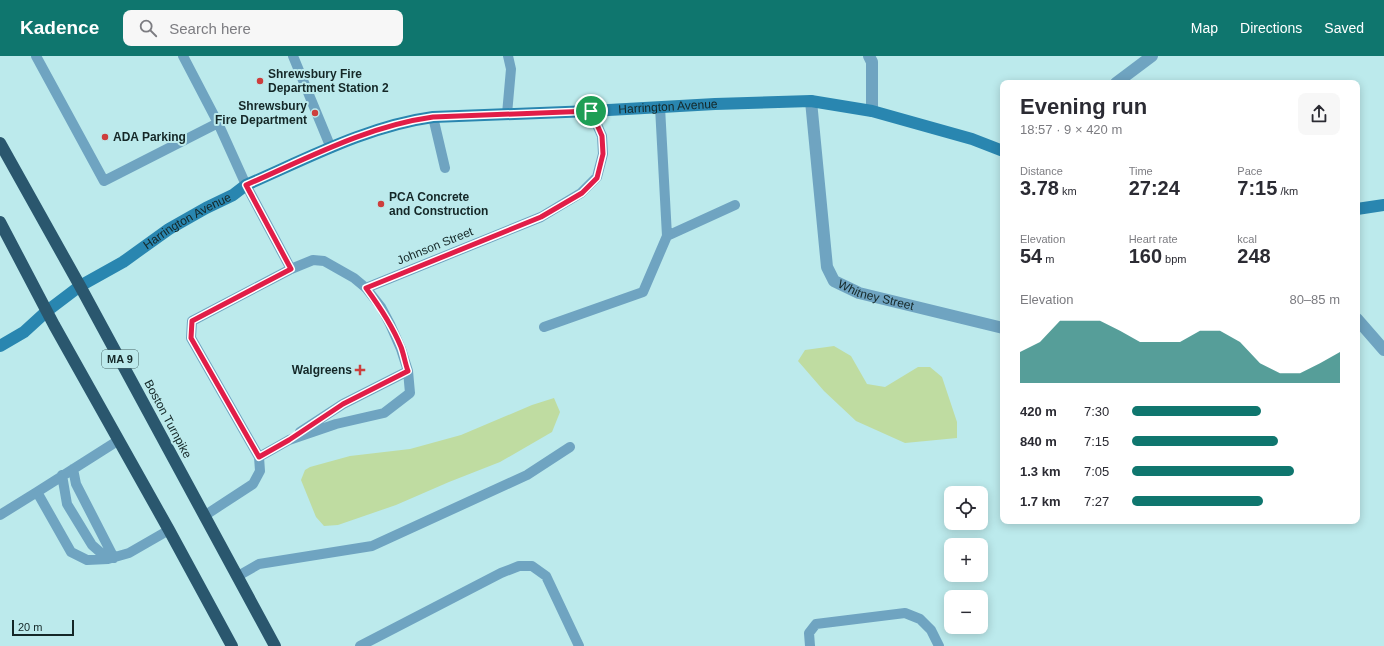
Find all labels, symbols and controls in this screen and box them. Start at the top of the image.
search box [123,10,403,46]
text: Kadence [20,17,99,38]
icon: search [137,17,159,39]
text: Search here [169,20,251,37]
text: Map [1191,20,1218,36]
text: Directions [1240,20,1302,36]
text: Saved [1324,20,1364,36]
place label: Shrewsbury Fire Department Station 2 [268,67,389,95]
marker: Shrewsbury Fire Department Station 2 [255,76,265,86]
button: share [1298,93,1340,135]
pin [574,94,608,128]
text: Evening run [1020,94,1147,119]
street label: Harrington Avenue [618,97,718,116]
place label: Shrewsbury Fire Department [215,99,307,127]
icon: arrive [580,100,602,122]
marker: Shrewsbury Fire Department [310,108,320,118]
text: 18:57 · 9 × 420 m [1020,122,1122,137]
place label: ADA Parking [113,130,186,144]
marker: ADA Parking [100,132,110,142]
text: Distance [1020,165,1063,177]
text: Time [1129,165,1153,177]
text: Pace [1237,165,1262,177]
text: 3.78 [1020,177,1059,199]
text: 27:24 [1129,177,1180,199]
text: 7:15 [1237,177,1277,199]
text: km [1059,185,1077,197]
text: /km [1277,185,1298,197]
street label: Harrington Avenue [141,190,234,252]
place label: PCA Concrete and Construction [389,190,488,218]
marker: PCA Concrete and Construction [376,199,386,209]
street label: Johnson Street [395,224,476,268]
text: Elevation [1020,233,1065,245]
text: Heart rate [1129,233,1178,245]
text: kcal [1237,233,1257,245]
text: 54 [1020,245,1042,267]
text: 160 [1129,245,1162,267]
text: 248 [1237,245,1271,267]
text: m [1042,253,1054,265]
text: bpm [1162,253,1187,265]
street label: Whitney Street [836,277,916,313]
text: Elevation [1020,292,1073,307]
text: 80–85 m [1289,292,1340,307]
road number: MA 9 [102,350,138,368]
place label: Walgreens [292,363,352,377]
marker: Walgreens [355,365,365,375]
street label: Boston Turnpike [141,377,195,461]
text: 420 m [1020,404,1057,419]
text: 7:30 [1084,404,1109,419]
text: 840 m [1020,434,1057,449]
text: 7:15 [1084,434,1109,449]
text: 1.3 km [1020,464,1060,479]
text: 7:05 [1084,464,1109,479]
map controls [944,486,988,634]
button: locate [944,486,988,530]
text: 1.7 km [1020,494,1060,509]
text: 7:27 [1084,494,1109,509]
button: + [944,538,988,582]
button: − [944,590,988,634]
scale bar [12,618,74,637]
text: 20 m [18,621,42,633]

